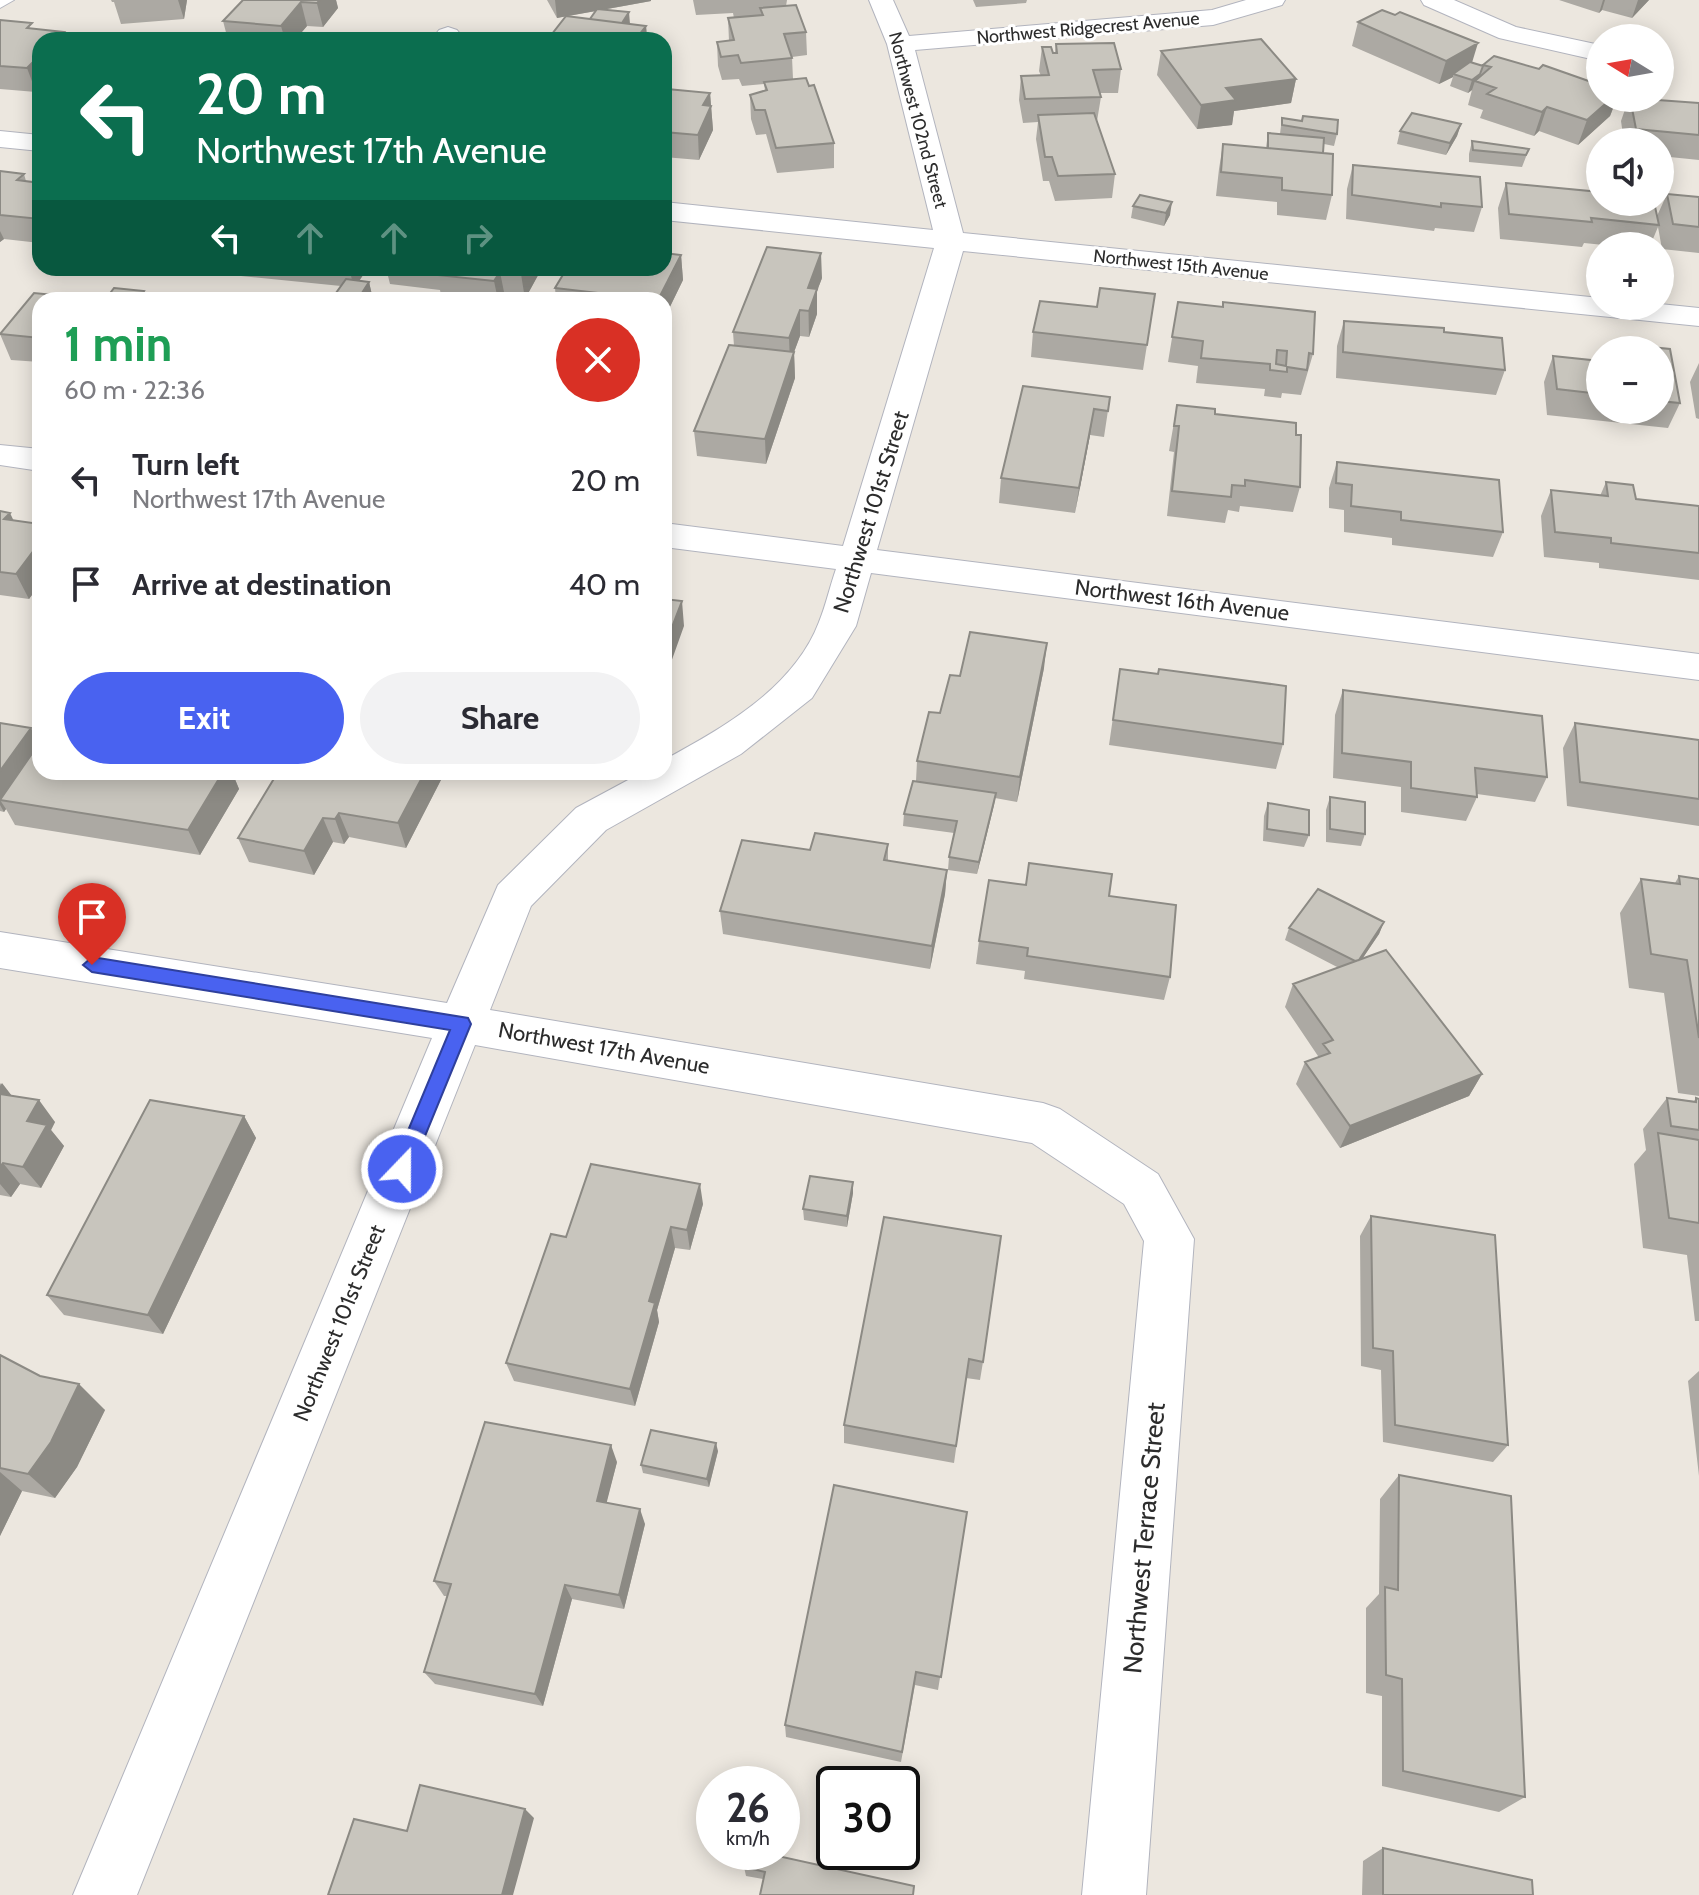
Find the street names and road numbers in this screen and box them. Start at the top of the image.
street label: Northwest Ridgecrest Avenue [976,7,1200,49]
street label: Northwest 102nd Street [884,29,952,211]
street label: Northwest 15th Avenue [1092,245,1270,285]
street label: Northwest 101st Street [827,407,915,616]
street label: Northwest 16th Avenue [1073,573,1291,627]
street label: Northwest 17th Avenue [496,1016,712,1080]
street label: Northwest 101st Street [287,1220,391,1425]
street label: Northwest Terrace Street [1116,1401,1172,1675]

